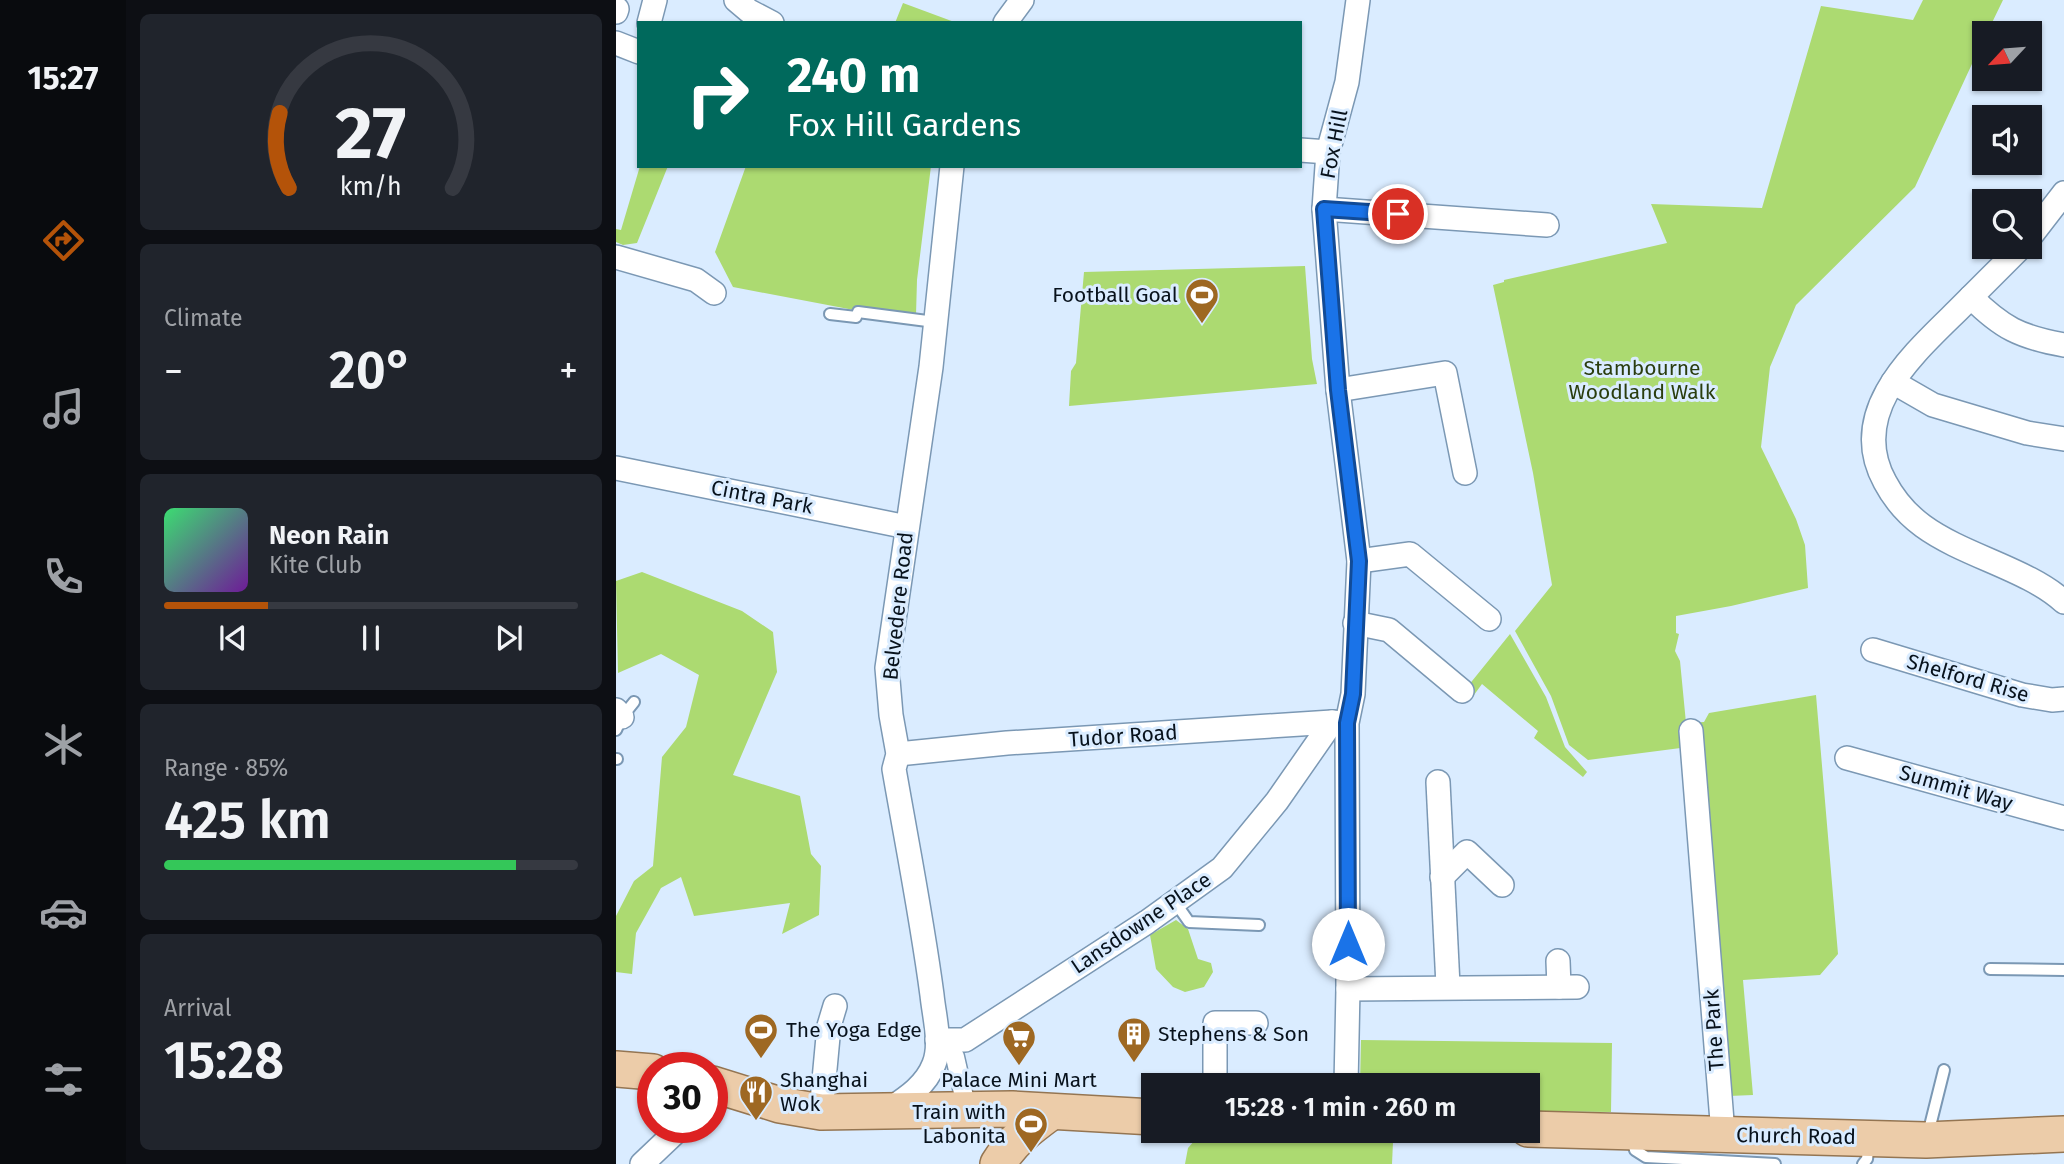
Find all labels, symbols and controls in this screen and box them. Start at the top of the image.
north arrow [1972,21,2042,91]
map controls [1972,21,2042,259]
text: 240 m [787,46,920,105]
icon: right [672,49,763,140]
text: 15:27 [28,59,98,97]
text: 27 [336,90,406,177]
button: sound [1972,105,2042,175]
text: Fox Hill Gardens [787,106,1021,144]
street label: Fox Hill [1315,107,1353,181]
text: km/h [340,172,402,202]
pin [1368,184,1428,244]
button: search [1972,189,2042,259]
icon: arrive [1379,195,1417,233]
icon: directions [39,216,88,265]
sports icon: Football Goal [1183,276,1221,325]
place label: Football Goal [1052,282,1178,308]
text: Climate [164,304,243,332]
text: 20° [329,339,413,402]
text: − [164,348,183,394]
text: + [559,348,578,394]
park label: Stambourne Woodland Walk [1569,355,1716,405]
icon: music [39,384,88,433]
street label: Cintra Park [709,474,815,520]
text: Neon Rain [269,520,389,551]
street label: Belvedere Road [877,531,919,681]
text: Kite Club [269,551,362,579]
icon: phone [39,552,88,601]
icon: previous [214,619,252,657]
icon: pause [352,619,390,657]
icon: next [490,619,528,657]
street label: Shelford Rise [1904,648,2032,708]
street label: Tudor Road [1068,719,1178,753]
icon: climate [39,720,88,769]
text: Range · 85% [164,754,288,782]
street label: Summit Way [1896,759,2016,817]
text: 425 km [164,789,331,852]
street label: Lansdowne Place [1066,867,1216,979]
icon: car [39,888,88,937]
position arrow [1311,907,1385,981]
street label: The Park [1698,988,1730,1072]
text: Arrival [164,994,231,1022]
sports icon: The Yoga Edge [742,1011,780,1060]
building icon: Stephens & Son [1115,1015,1153,1064]
place label: The Yoga Edge [786,1017,922,1043]
supermarket icon: Palace Mini Mart [1000,1018,1038,1067]
place label: Stephens & Son [1158,1021,1309,1047]
text: 15:28 [164,1029,284,1092]
speed limit sign: 30 [637,1052,728,1143]
icon: filters [39,1055,88,1104]
place label: Shanghai Wok [780,1067,868,1117]
place label: Palace Mini Mart [941,1067,1097,1093]
restaurant icon: Shanghai Wok [737,1073,775,1122]
text: 15:28 · 1 min · 260 m [1225,1092,1456,1123]
place label: Train with Labonita [912,1099,1006,1149]
sports icon: Train with Labonita [1012,1105,1050,1154]
street label: Church Road [1736,1122,1856,1150]

